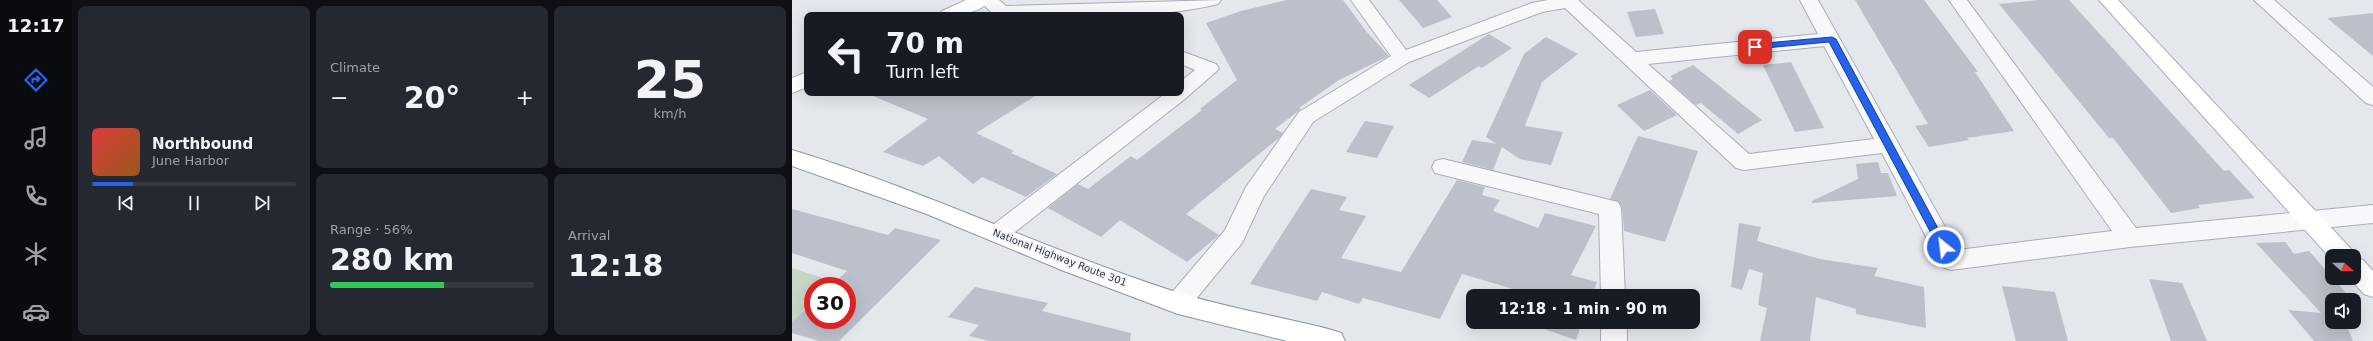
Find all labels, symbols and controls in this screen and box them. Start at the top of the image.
text: 12:17 [7,15,65,36]
text: 70 m [886,27,964,60]
icon: left [820,28,872,80]
pin [1738,30,1772,64]
icon: arrive [1744,36,1766,58]
text: 25 [634,50,706,110]
text: Climate [330,60,380,75]
text: Turn left [886,61,959,82]
icon: directions [22,66,50,94]
text: 20° [404,80,460,115]
text: − [330,85,348,110]
text: + [516,85,534,110]
text: km/h [654,106,686,121]
icon: music [22,124,50,152]
text: Northbound [152,135,253,153]
text: June Harbor [152,153,229,168]
icon: phone [22,182,50,210]
icon: previous [115,192,137,214]
icon: pause [183,192,205,214]
icon: next [251,192,273,214]
text: Range · 56% [330,222,413,237]
position arrow [1923,226,1965,268]
street label: National Highway Route 301 [991,227,1128,288]
text: Arrival [568,228,610,243]
icon: climate [22,240,50,268]
text: 280 km [330,242,454,277]
text: 12:18 [568,248,664,283]
north arrow [2325,249,2361,285]
map controls [2325,249,2361,329]
speed limit sign: 30 [804,277,856,329]
button: sound [2325,293,2361,329]
icon: car [22,298,50,326]
text: 12:18 · 1 min · 90 m [1499,300,1667,318]

